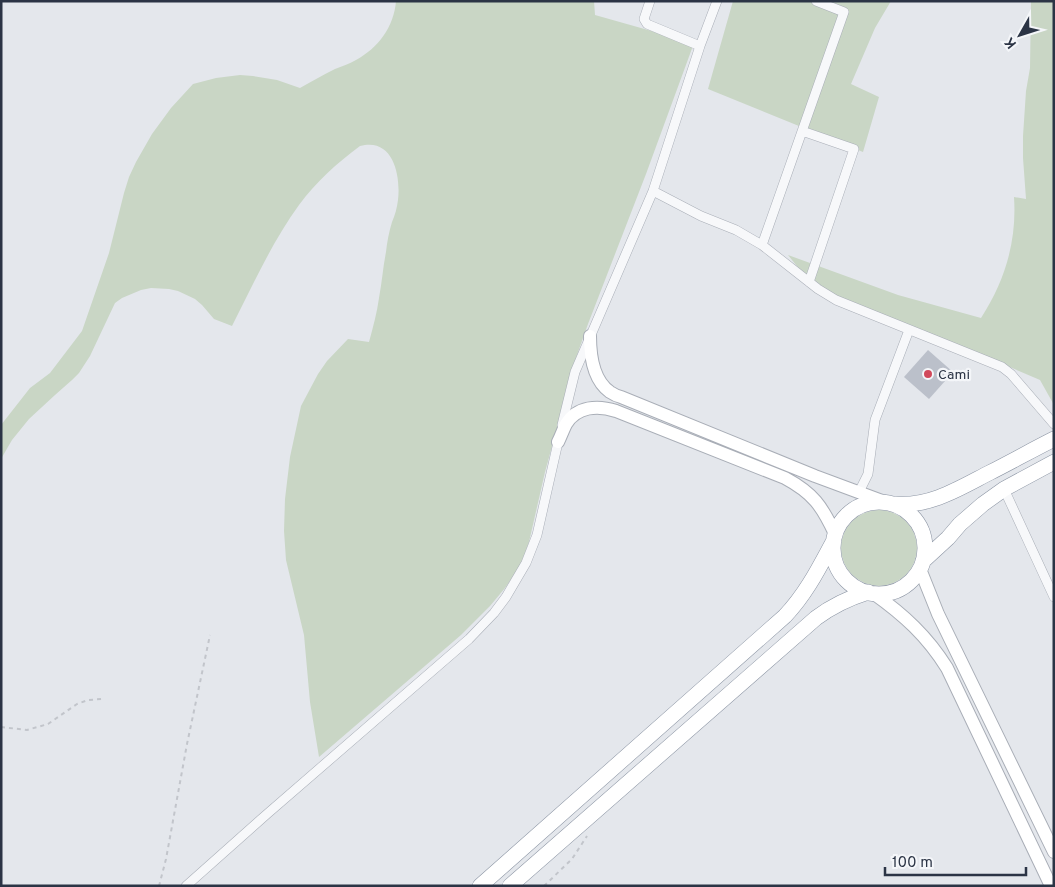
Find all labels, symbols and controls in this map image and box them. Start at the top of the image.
north arrow [995,10,1045,60]
text: K [1001,33,1021,51]
place label: Cami [938,367,970,384]
marker: Cami [922,368,934,380]
scale bar [885,844,1026,876]
text: 100 m [892,854,933,873]

